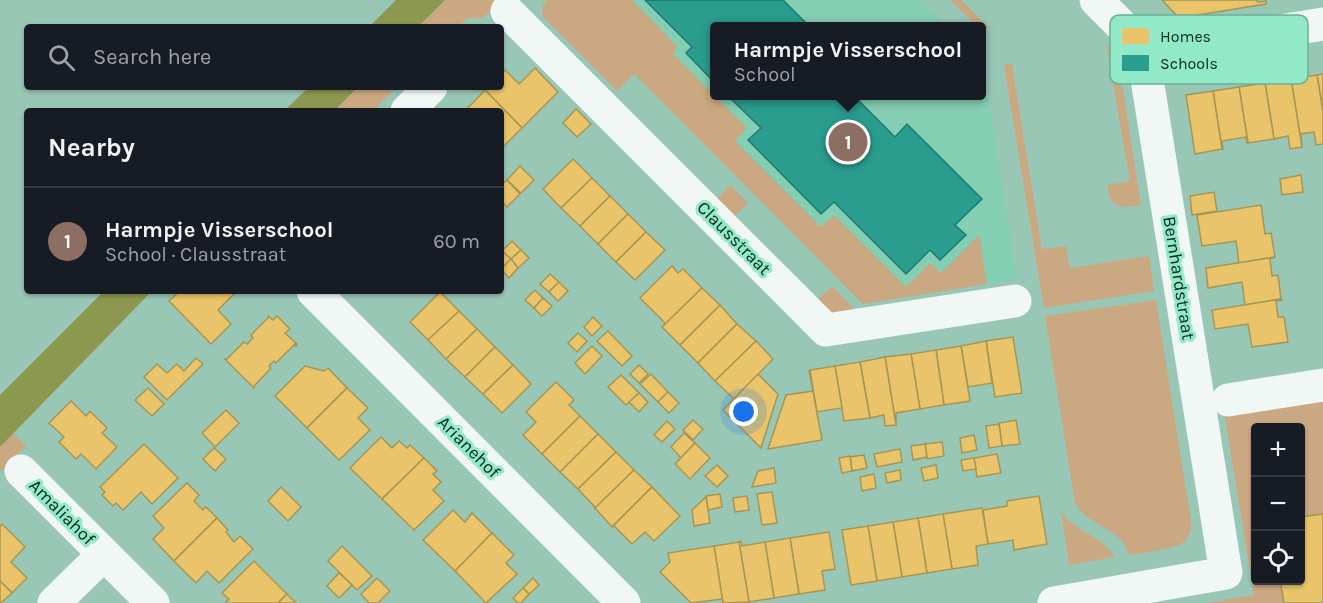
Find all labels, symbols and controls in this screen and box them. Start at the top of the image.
legend [1110,15,1308,84]
popup [710,22,986,100]
search box [24,24,504,90]
text: Homes [1160,27,1211,46]
text: Harmpje Visserschool [734,37,962,63]
icon: search [45,41,78,74]
text: Search here [93,44,211,70]
text: Schools [1160,54,1218,73]
text: School [734,63,796,86]
pin: 1 [828,120,868,164]
text: Nearby [48,132,135,163]
street label: Clausstraat [692,196,776,280]
street label: Bernhardstraat [1158,215,1200,342]
text: Harmpje Visserschool [105,217,333,243]
text: 1 [64,230,71,253]
text: 60 m [433,230,480,253]
text: School · Clausstraat [105,243,286,266]
your location [729,397,758,426]
street label: Arianehof [433,411,505,483]
map controls [1251,423,1305,585]
button: + [1251,423,1305,477]
street label: Amaliahof [24,474,100,550]
button: − [1251,477,1305,531]
button: locate [1251,531,1305,585]

